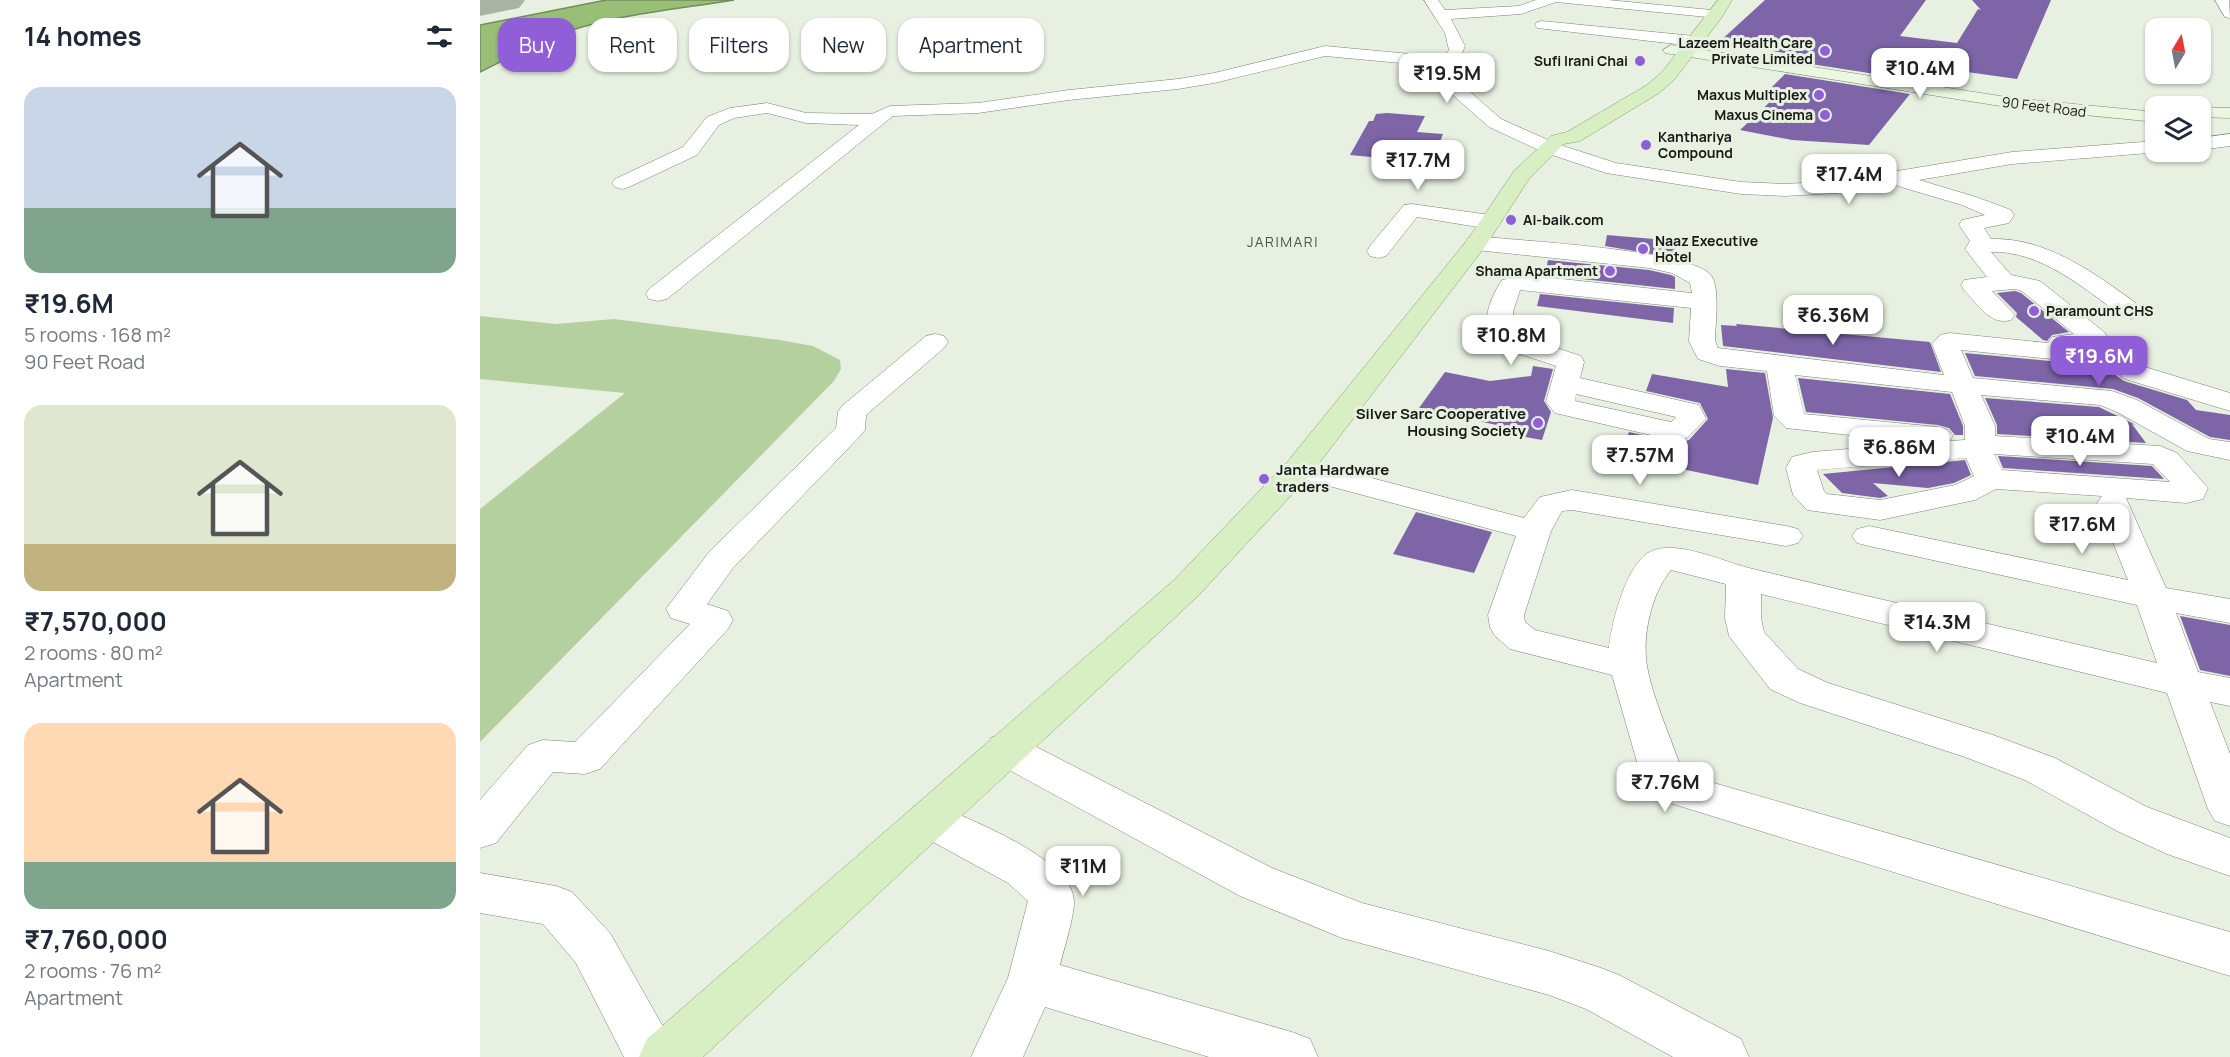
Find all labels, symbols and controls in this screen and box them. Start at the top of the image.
text: 14 homes [24,18,142,54]
chip: Buy [498,18,576,72]
chip: Rent [588,18,677,72]
chip: Filters [689,18,789,72]
chip: New [801,18,886,72]
chip: Apartment [898,18,1044,72]
north arrow [2145,18,2211,84]
map controls [2145,18,2211,162]
icon: filters [423,20,456,53]
place label: Lazeem Health Care Private Limited [1678,33,1813,68]
marker: Lazeem Health Care Private Limited [1818,44,1832,58]
pin: ₹10.4M [1871,48,1969,99]
place label: Sufi Irani Chai [1534,51,1628,70]
pin: ₹19.5M [1398,53,1496,104]
marker: Sufi Irani Chai [1633,54,1647,68]
text: ₹10.4M [1885,54,1955,81]
text: ₹19.5M [1413,59,1481,86]
place label: Maxus Multiplex [1697,85,1807,104]
marker: Maxus Multiplex [1812,88,1826,102]
street label: 90 Feet Road [2001,92,2087,121]
button: layers [2145,96,2211,162]
place label: Maxus Cinema [1714,105,1813,124]
marker: Maxus Cinema [1818,108,1832,122]
icon: home [186,126,294,234]
place label: Kanthariya Compound [1658,127,1733,162]
marker: Kanthariya Compound [1639,138,1653,152]
pin: ₹17.7M [1369,140,1467,191]
text: ₹17.7M [1385,146,1451,173]
pin: ₹17.4M [1800,154,1898,205]
text: ₹17.4M [1816,160,1882,187]
place label: Al-baik.com [1523,210,1604,229]
marker: Al-baik.com [1504,213,1518,227]
place label: Naaz Executive Hotel [1655,231,1758,266]
district label: JARIMARI [1247,232,1319,251]
marker: Naaz Executive Hotel [1636,242,1650,256]
place label: Shama Apartment [1475,261,1598,280]
marker: Shama Apartment [1603,264,1617,278]
text: ₹19.6M [24,285,114,321]
pin: ₹6.36M [1784,295,1882,346]
text: ₹6.36M [1797,301,1869,328]
place label: Paramount CHS [2046,301,2153,320]
marker: Paramount CHS [2027,304,2041,318]
pin: ₹10.8M [1462,315,1560,366]
text: 5 rooms · 168 m² [24,321,171,348]
text: ₹10.8M [1476,321,1546,348]
pin: ₹19.6M [2050,336,2148,387]
text: ₹19.6M [2064,342,2134,369]
text: 90 Feet Road [24,348,145,375]
place label: Silver Sarc Cooperative Housing Society [1356,403,1527,441]
marker: Silver Sarc Cooperative Housing Society [1531,416,1545,430]
pin: ₹10.4M [2031,416,2129,467]
text: ₹10.4M [2045,422,2115,449]
pin: ₹6.86M [1850,427,1948,478]
text: ₹6.86M [1863,433,1935,460]
pin: ₹7.57M [1591,435,1689,486]
text: ₹7.57M [1606,441,1674,468]
icon: home [186,444,294,552]
place label: Janta Hardware traders [1276,459,1389,497]
marker: Janta Hardware traders [1257,472,1271,486]
pin: ₹17.6M [2033,504,2131,555]
text: ₹17.6M [2048,510,2116,537]
pin: ₹14.3M [1888,602,1986,653]
text: ₹7,570,000 [24,603,167,639]
text: ₹14.3M [1903,608,1971,635]
text: 2 rooms · 80 m² [24,639,163,666]
text: Apartment [24,666,123,693]
icon: home [186,762,294,870]
pin: ₹7.76M [1616,762,1714,813]
text: ₹7.76M [1631,768,1699,795]
pin: ₹11M [1047,846,1119,897]
text: ₹11M [1060,852,1106,879]
text: ₹7,760,000 [24,921,168,957]
text: 2 rooms · 76 m² [24,957,161,984]
text: Apartment [24,984,123,1011]

